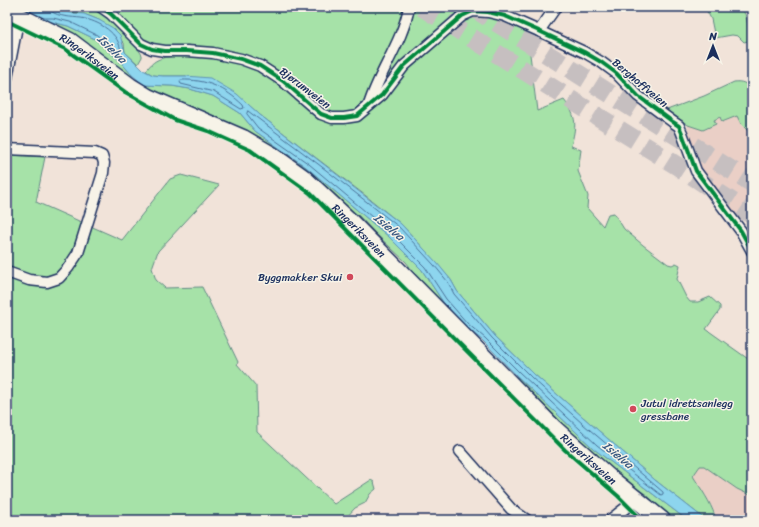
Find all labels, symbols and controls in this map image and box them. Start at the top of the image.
north arrow [693,26,733,66]
text: N [708,27,717,46]
street label: Ringeriksveien [56,28,124,85]
water label: Isielva [91,28,133,70]
street label: Berghoffveien [608,54,673,112]
street label: Bjørumveien [275,62,335,114]
street label: Ringeriksveien [327,199,391,262]
water label: Isielva [368,207,410,247]
place label: Byggmakker Skui [258,268,343,287]
marker: Byggmakker Skui [345,272,355,282]
place label: Jutul idrettsanlegg gressbane [640,394,733,426]
marker: Jutul idrettsanlegg gressbane [628,404,638,414]
street label: Ringeriksveien [556,428,621,490]
water label: Isielva [597,435,639,475]

